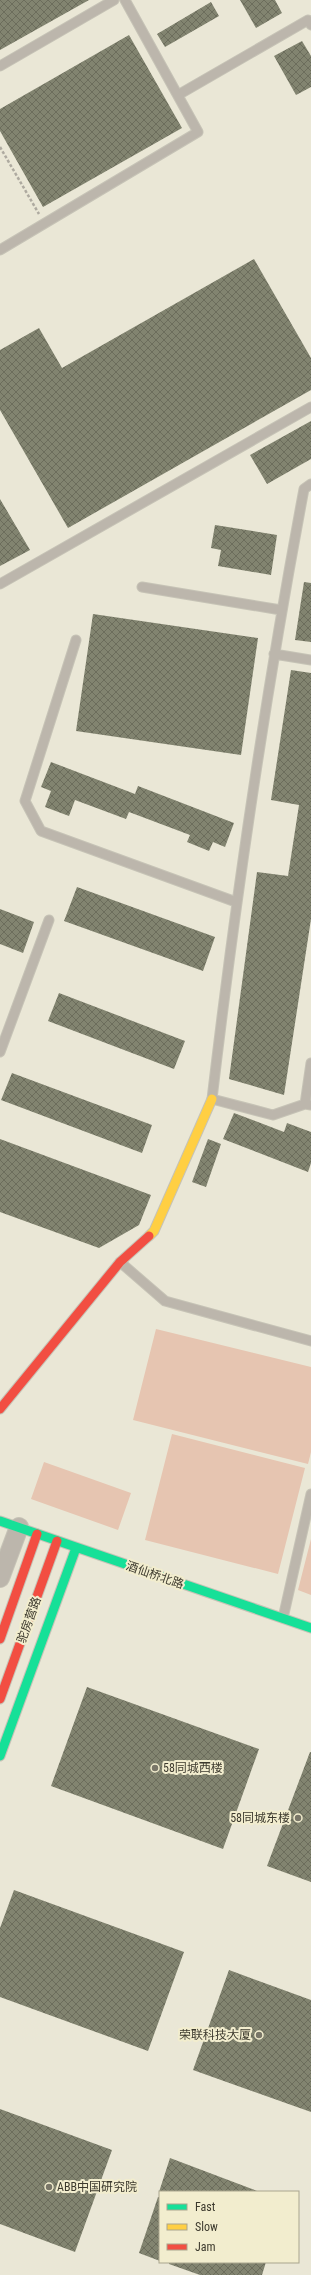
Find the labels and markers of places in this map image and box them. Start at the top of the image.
place label: 58同城西楼 [163,1761,223,1775]
marker: 58同城西楼 [150,1763,160,1773]
place label: 58同城东楼 [230,1811,290,1825]
marker: 58同城东楼 [293,1813,303,1823]
place label: 荣联科技大厦 [179,2028,251,2042]
marker: 荣联科技大厦 [254,2030,264,2040]
place label: ABB中国研究院 [57,2180,137,2194]
marker: ABB中国研究院 [44,2182,54,2192]

